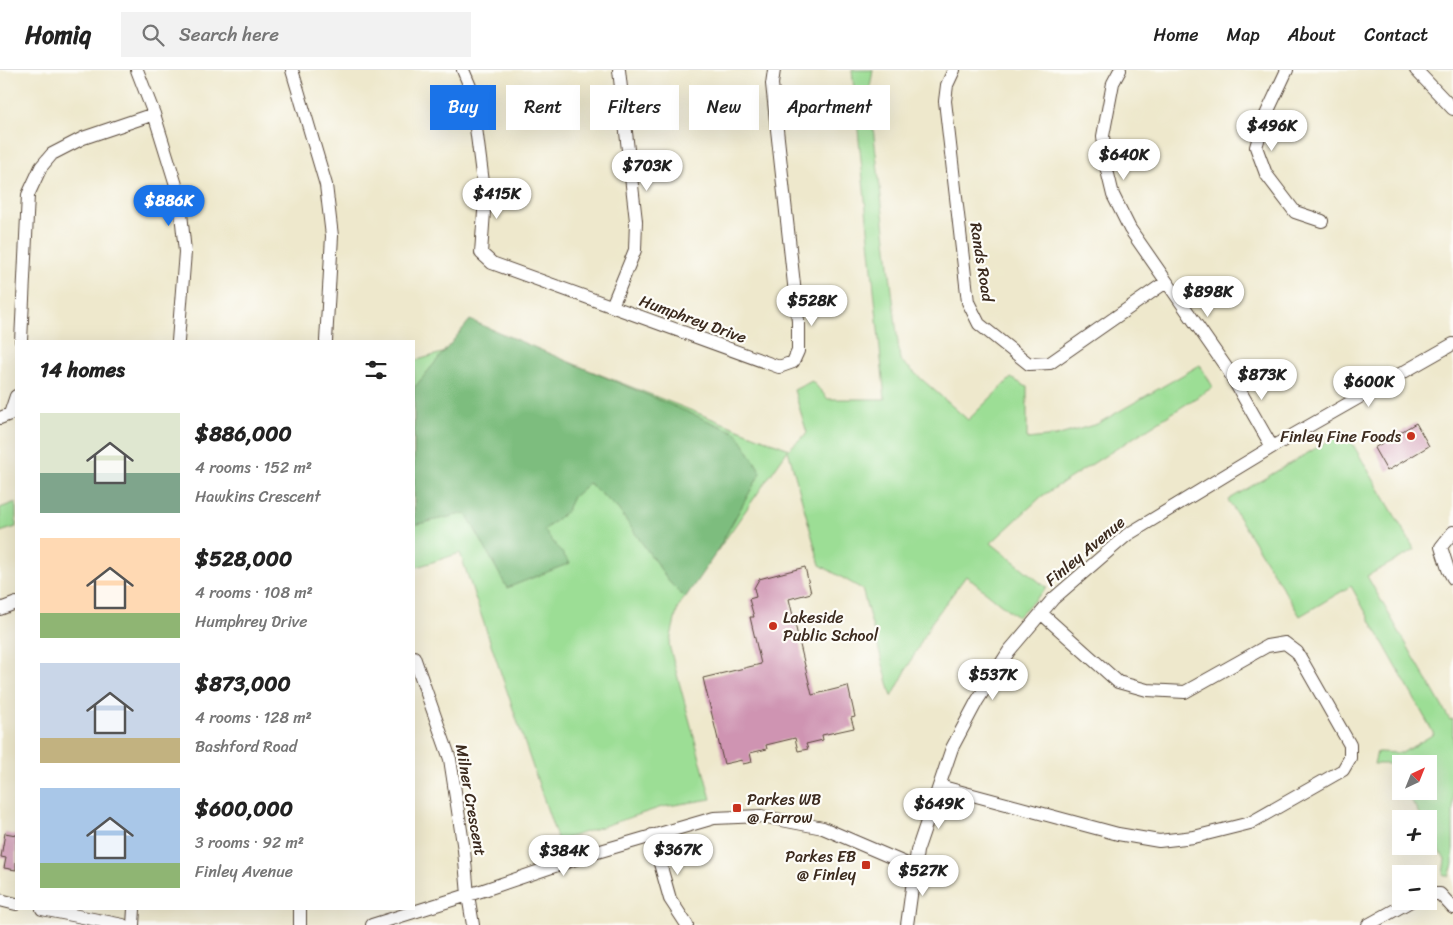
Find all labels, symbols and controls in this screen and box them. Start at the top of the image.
search box [121,12,471,57]
text: Homiq [25,14,91,56]
text: Search here [179,18,279,51]
text: Home [1154,19,1199,51]
text: Map [1227,19,1260,51]
text: About [1288,19,1336,51]
text: Contact [1364,19,1428,51]
icon: search [139,21,167,49]
chip: Buy [430,85,496,130]
chip: Rent [506,85,580,130]
chip: Filters [590,85,679,130]
chip: New [689,85,759,130]
chip: Apartment [769,85,890,130]
pin: $496K [1237,109,1307,152]
text: $496K [1247,111,1297,140]
pin: $640K [1089,138,1159,181]
text: $640K [1099,140,1149,169]
pin: $703K [612,150,682,192]
text: $703K [623,151,671,180]
pin: $415K [462,178,532,220]
text: $415K [473,179,521,208]
pin: $886K [134,184,204,227]
text: $886K [145,186,193,215]
street label: Rands Road [961,220,1003,305]
pin: $898K [1173,276,1243,318]
text: $898K [1183,277,1233,306]
pin: $528K [777,284,847,327]
street label: Humphrey Drive [635,286,751,352]
text: $528K [787,286,837,315]
text: 14 homes [40,351,125,389]
icon: filters [362,356,390,384]
pin: $873K [1227,358,1297,401]
text: $873K [1238,360,1286,389]
pin: $600K [1334,366,1404,408]
text: $600K [1344,367,1394,396]
text: $886,000 [195,415,292,453]
place label: Finley Fine Foods [1280,422,1401,451]
marker: Finley Fine Foods [1405,430,1417,442]
icon: home [80,433,140,493]
text: 4 rooms · 152 m² [195,453,312,482]
text: Hawkins Crescent [195,482,321,511]
street label: Finley Avenue [1038,508,1132,594]
text: $528,000 [195,540,292,578]
icon: home [80,558,140,618]
text: 4 rooms · 108 m² [195,578,313,607]
place label: Lakeside Public School [783,603,879,650]
text: Humphrey Drive [195,607,307,636]
marker: Lakeside Public School [767,620,779,632]
pin: $537K [958,658,1028,701]
text: $537K [969,660,1017,689]
text: $873,000 [195,665,291,703]
icon: home [80,683,140,743]
text: 4 rooms · 128 m² [195,703,312,732]
text: Bashford Road [195,732,297,761]
street label: Milner Crescent [447,742,495,858]
north arrow [1392,755,1438,800]
map controls [1392,755,1437,910]
place label: Parkes WB @ Farrow [747,785,821,832]
pin: $649K [904,788,974,830]
text: $649K [914,789,964,818]
text: $600,000 [195,790,293,828]
marker: Parkes WB @ Farrow [731,802,743,814]
icon: home [80,808,140,868]
button: + [1392,810,1437,855]
text: 3 rooms · 92 m² [195,828,304,857]
pin: $384K [529,834,599,877]
pin: $367K [643,834,713,876]
text: $367K [654,835,702,864]
text: $384K [540,836,588,865]
place label: Parkes EB @ Finley [785,842,857,889]
pin: $527K [888,854,958,897]
text: $527K [899,856,947,885]
text: Finley Avenue [195,857,293,886]
marker: Parkes EB @ Finley [860,859,872,871]
button: − [1392,865,1437,910]

